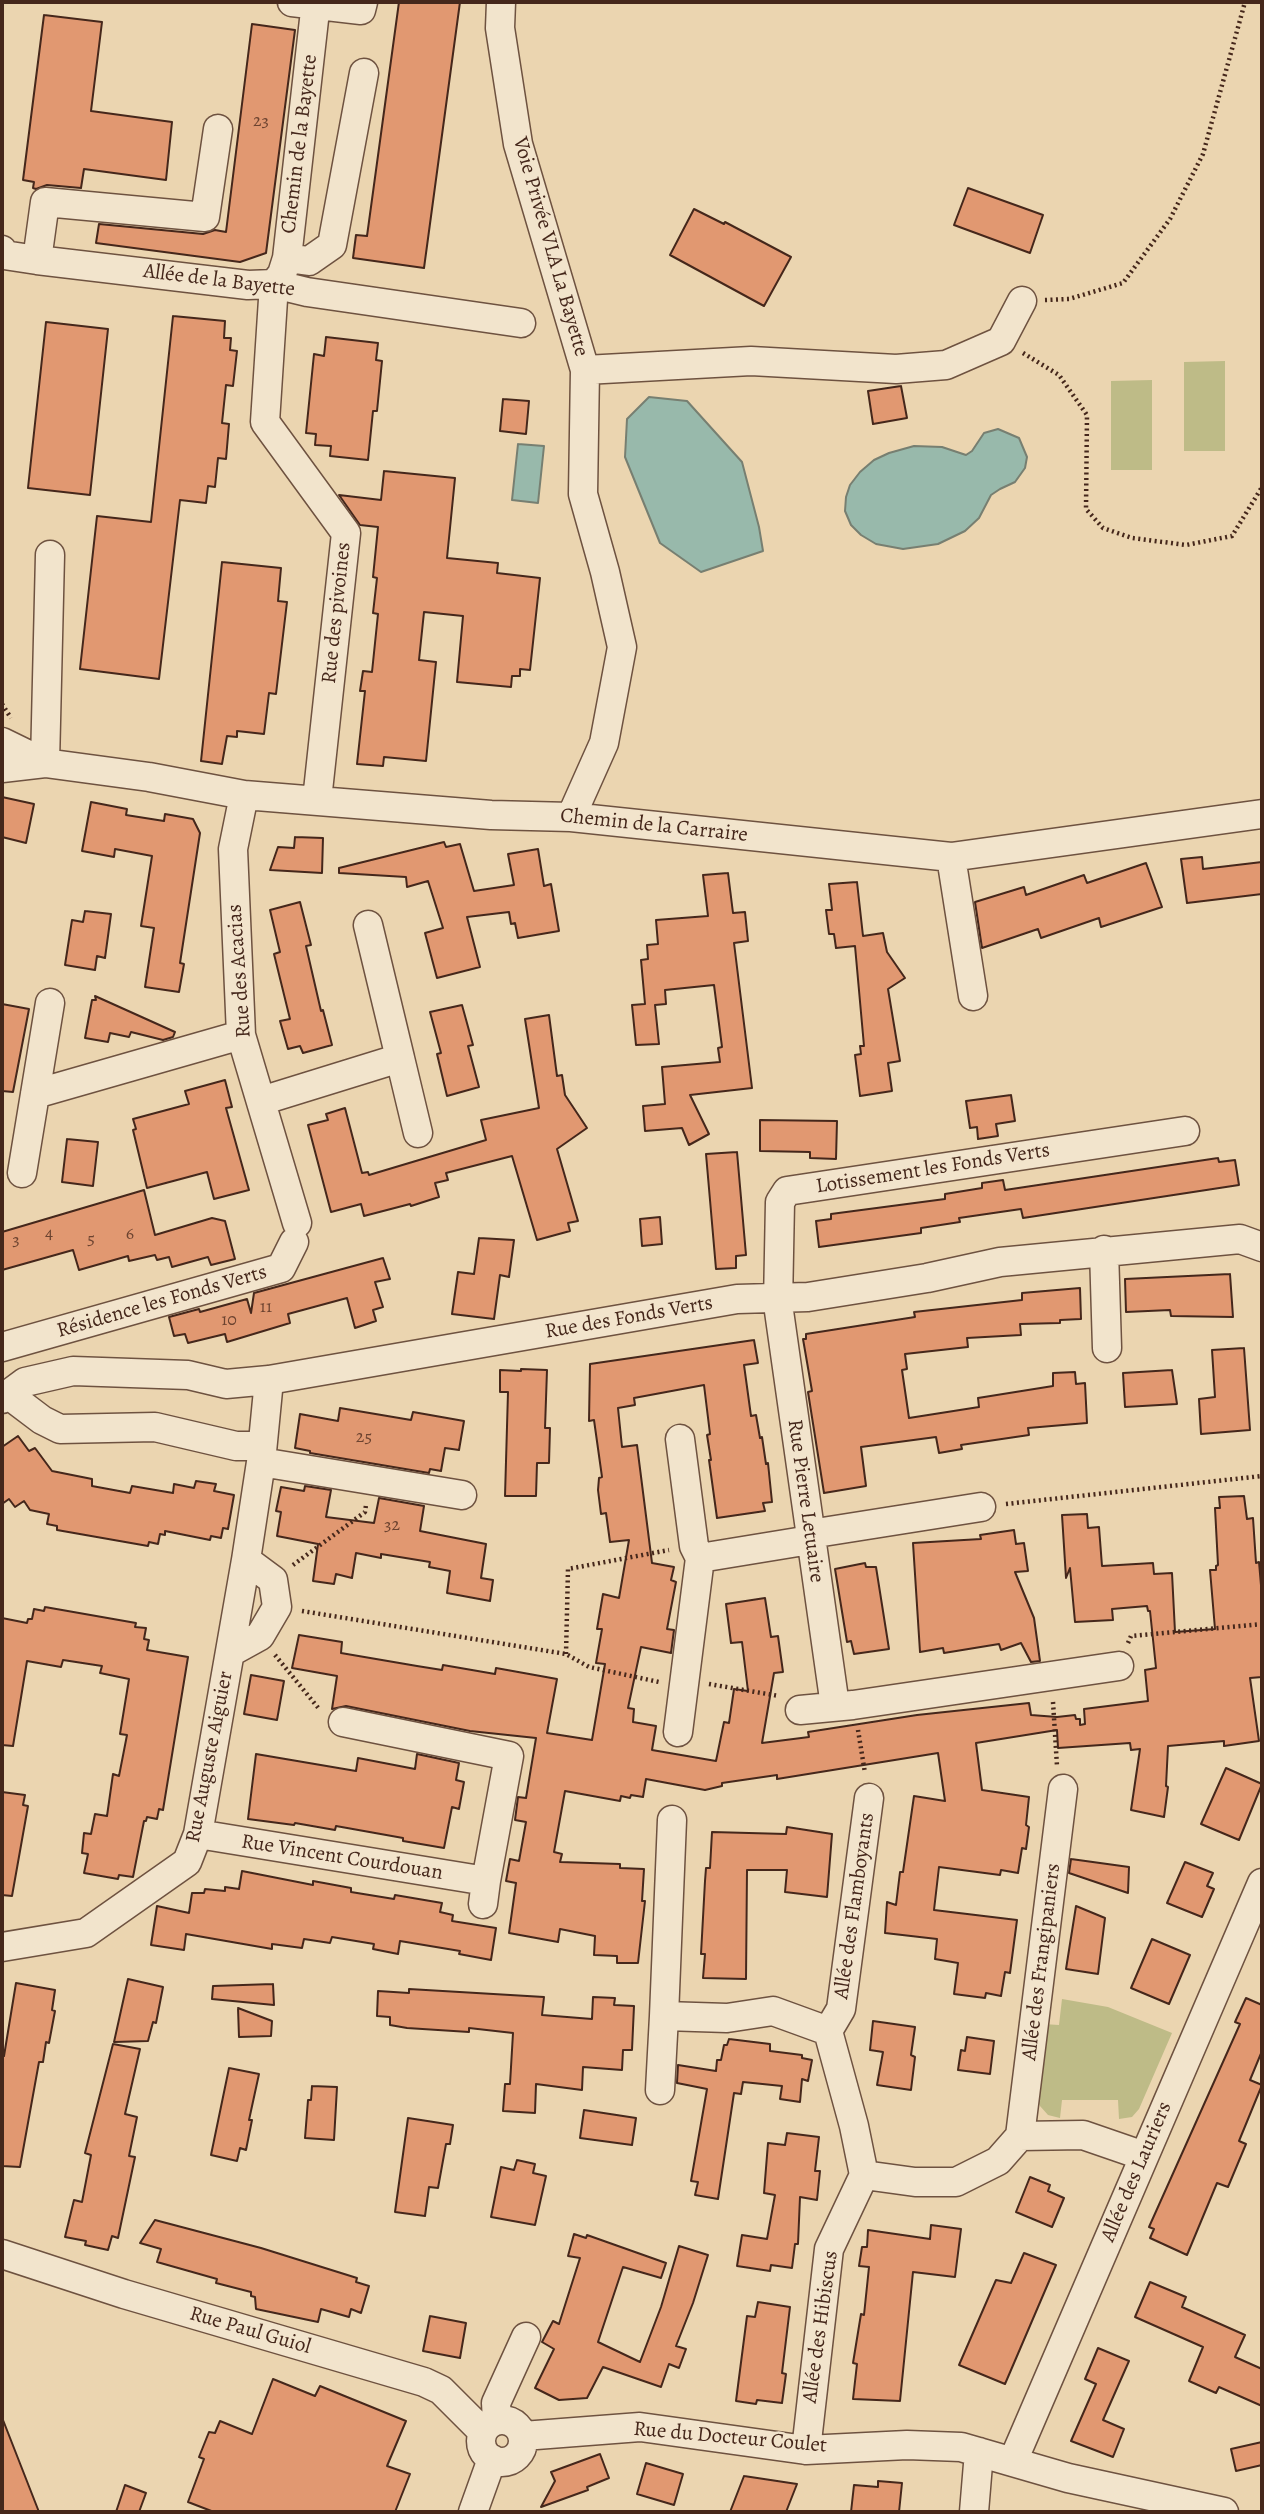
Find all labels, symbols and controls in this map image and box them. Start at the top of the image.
street label: Chemin de la Bayette [277,53,323,235]
house number: 23 [253,111,269,133]
street label: Voie Privée VLA La Bayette [507,134,593,360]
street label: Allée de la Bayette [142,259,296,303]
street label: Rue des pivoines [317,541,357,685]
street label: Chemin de la Carraire [559,804,749,848]
street label: Rue des Acacias [223,903,257,1039]
street label: Lotissement les Fonds Verts [814,1138,1052,1200]
house number: 4 [45,1223,53,1245]
house number: 6 [126,1224,134,1246]
house number: 5 [87,1229,95,1251]
house number: 3 [12,1230,20,1252]
street label: Résidence les Fonds Verts [54,1260,270,1344]
street label: Rue des Fonds Verts [543,1291,715,1345]
house number: 11 [260,1297,272,1319]
house number: 10 [221,1310,237,1332]
street label: Rue Pierre Letuaire [781,1418,829,1584]
house number: 25 [356,1427,372,1449]
house number: 32 [384,1515,400,1537]
street label: Rue Auguste Aiguier [181,1669,239,1845]
street label: Allée des Flamboyants [829,1811,881,2001]
street label: Rue Vincent Courdouan [239,1830,445,1886]
street label: Allée des Frangipaniers [1017,1862,1067,2062]
street label: Allée des Lauriers [1096,2098,1178,2246]
street label: Allée des Hibiscus [798,2249,844,2405]
street label: Rue Paul Guiol [186,2302,314,2360]
street label: Rue du Docteur Coulet [632,2417,828,2459]

